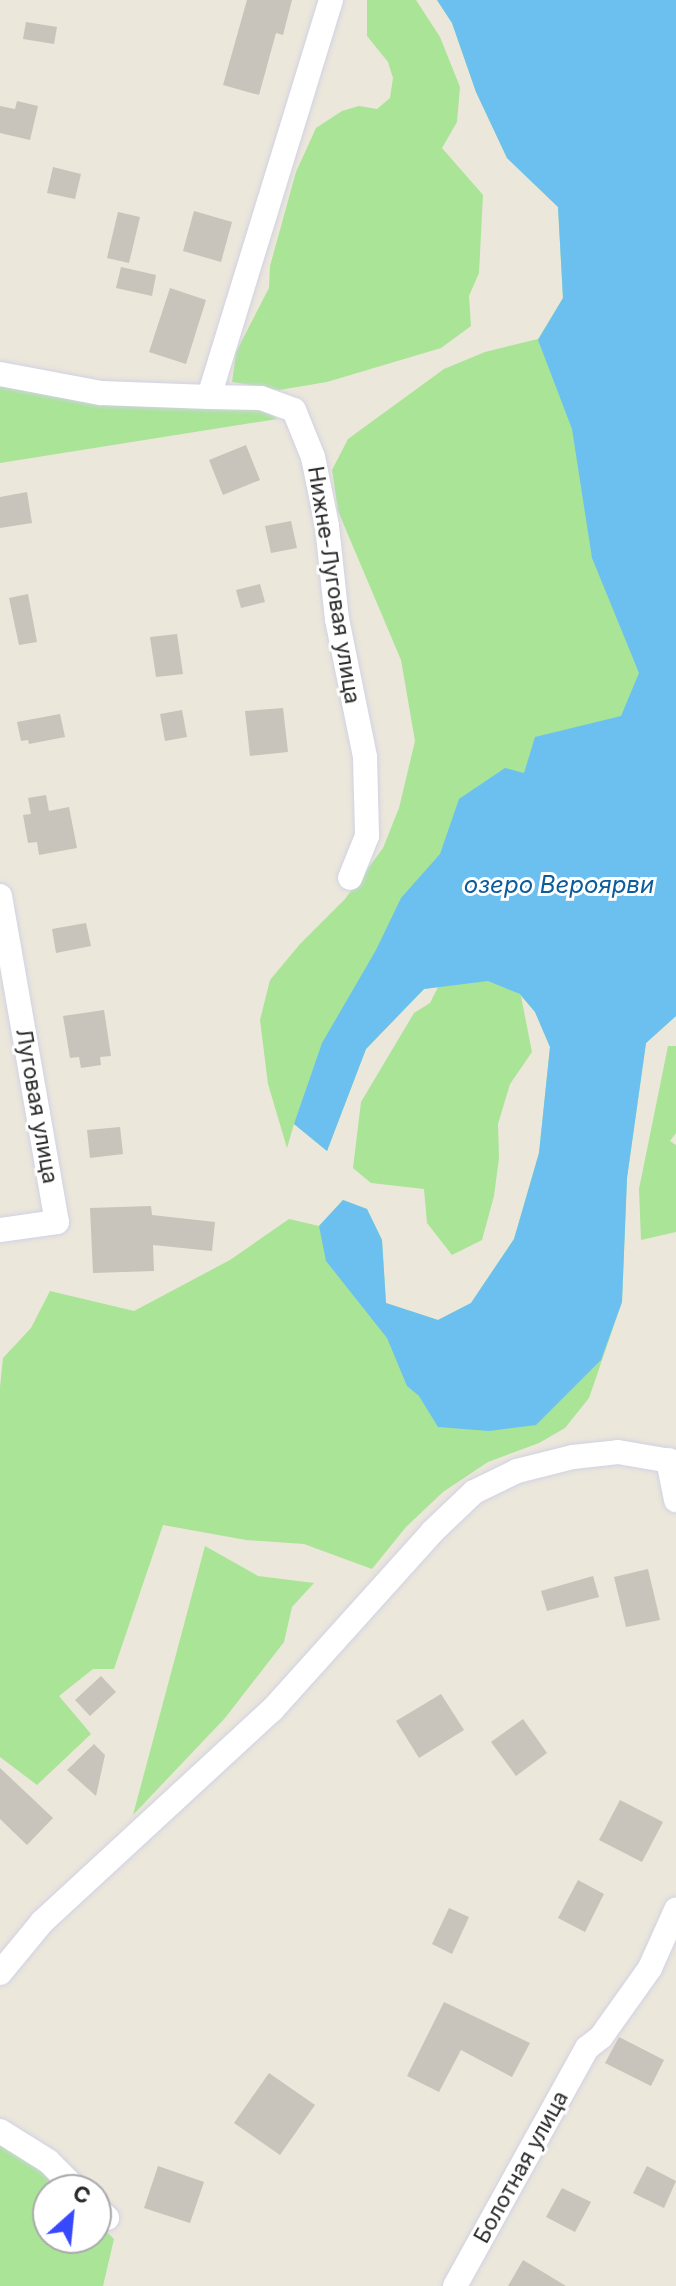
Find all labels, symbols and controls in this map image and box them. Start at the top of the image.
street label: Нижне-Луговая улица [302,464,366,706]
water label: озеро Вероярви [464,871,654,899]
street label: Луговая улица [10,1026,64,1186]
street label: Болотная улица [468,2086,574,2248]
north arrow [32,2174,112,2254]
text: С [69,2179,95,2210]

